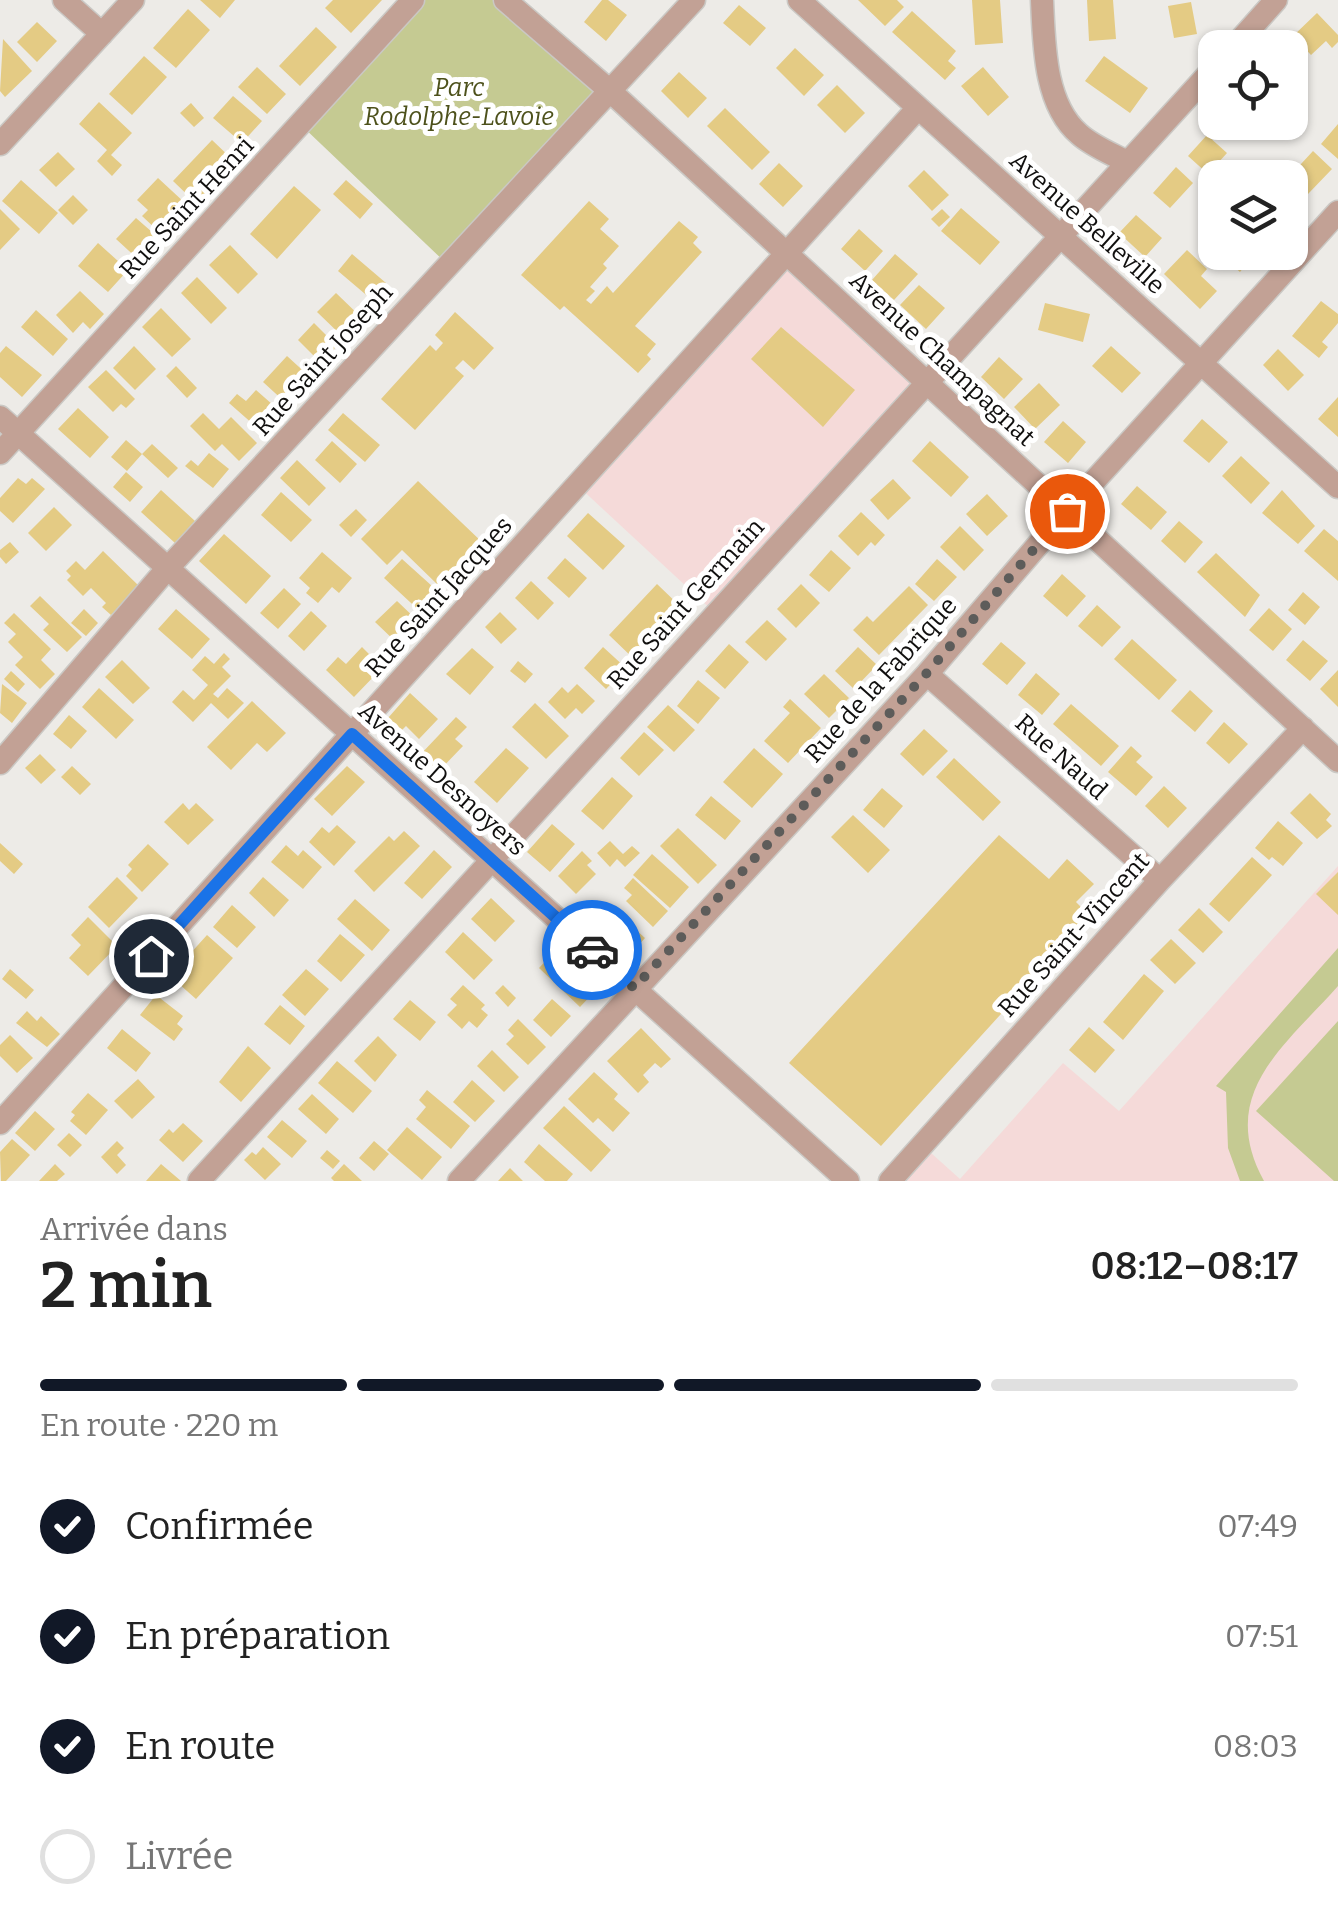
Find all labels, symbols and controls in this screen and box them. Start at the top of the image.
map controls [1198,30,1308,270]
button: locate [1198,30,1308,140]
park label: Parc Rodolphe-Lavoie [364,73,554,132]
street label: Rue Saint Henri [114,131,260,285]
street label: Avenue Belleville [1003,145,1171,301]
button: layers [1198,160,1308,270]
street label: Avenue Champagnat [843,265,1041,453]
street label: Rue Saint Joseph [247,278,399,442]
pin [1025,469,1110,554]
icon: bag [1040,484,1095,539]
street label: Rue Saint Jacques [359,511,519,683]
street label: Rue Saint Germain [602,512,771,695]
street label: Rue de la Fabrique [799,591,963,769]
street label: Avenue Desnoyers [352,696,532,862]
street label: Rue Naud [1009,708,1113,806]
street label: Rue Saint-Vincent [992,847,1156,1023]
courier [542,900,642,1000]
pin [109,914,194,999]
icon: car [565,923,620,978]
icon: home [124,929,179,984]
text: Arrivée dans [40,1210,228,1248]
text: 08:12–08:17 [1091,1243,1298,1289]
text: 2 min [40,1246,212,1324]
text: En route · 220 m [40,1406,278,1444]
icon: check [40,1499,95,1554]
text: Confirmée [125,1503,313,1549]
text: 07:49 [1217,1507,1298,1545]
icon: check [40,1609,95,1664]
text: En préparation [125,1613,390,1659]
text: 07:51 [1225,1617,1298,1655]
icon: check [40,1719,95,1774]
text: En route [125,1723,275,1769]
text: 08:03 [1213,1727,1298,1765]
text: Livrée [125,1833,233,1879]

